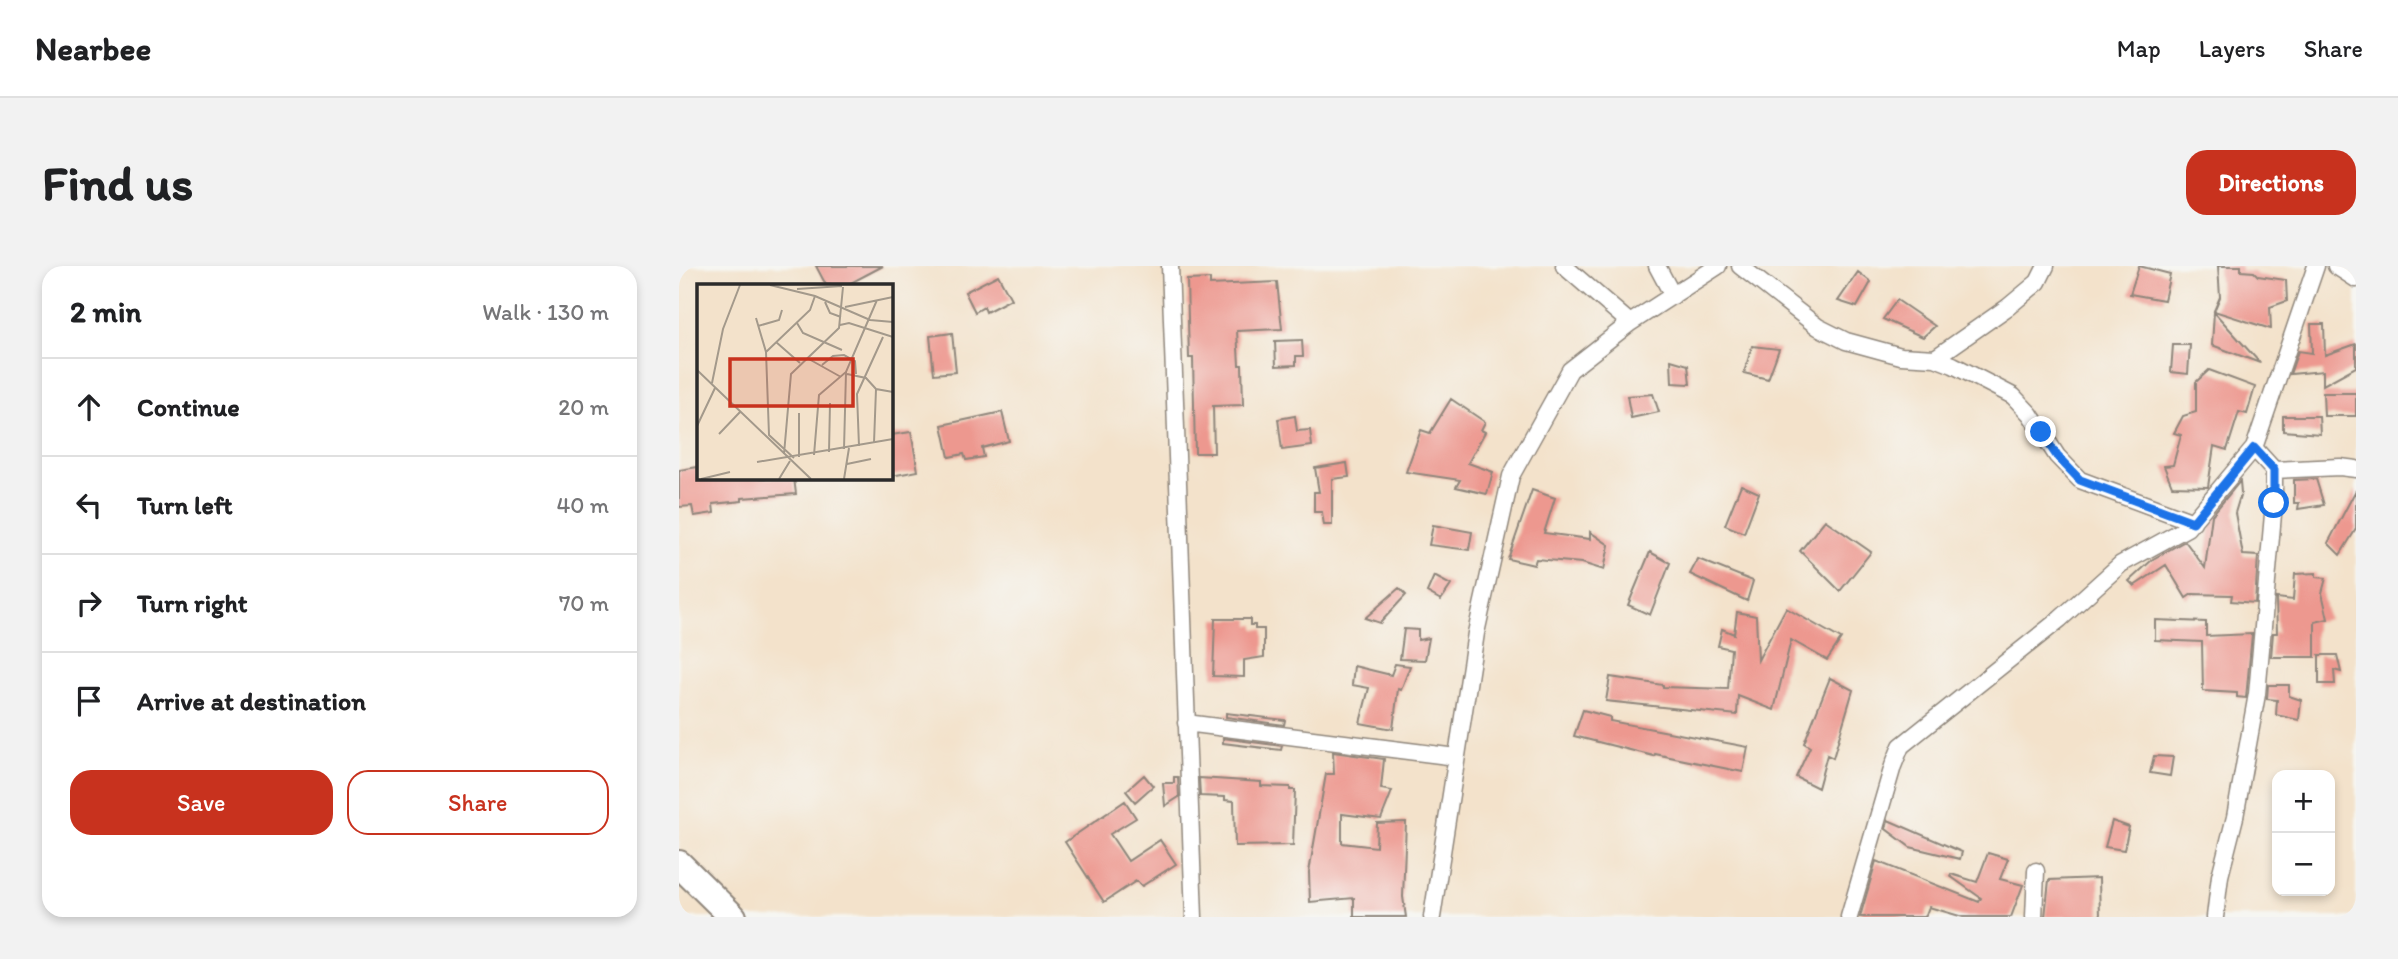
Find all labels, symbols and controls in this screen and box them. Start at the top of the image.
text: Nearbee [35,29,151,68]
text: Map [2117,34,2161,63]
text: Layers [2199,34,2266,63]
text: Share [2304,34,2363,63]
button: Directions [2186,150,2356,215]
text: Find us [42,153,193,212]
inset map [697,284,893,480]
text: 2 min [70,293,141,330]
text: Walk · 130 m [482,298,609,326]
icon: ahead [70,388,108,426]
text: Continue [137,391,240,423]
text: 20 m [558,393,609,421]
route end [2025,416,2056,447]
icon: left [70,486,108,524]
route start [2258,487,2289,518]
text: Turn left [137,489,233,521]
text: 40 m [556,491,609,519]
icon: right [70,584,108,622]
text: Turn right [137,587,248,619]
text: 70 m [559,589,609,617]
icon: arrive [70,682,108,720]
text: Arrive at destination [137,685,366,717]
button: Save [70,770,333,835]
button: Share [347,770,609,835]
map controls [2272,770,2335,896]
button: + [2272,770,2335,833]
button: − [2272,833,2335,896]

